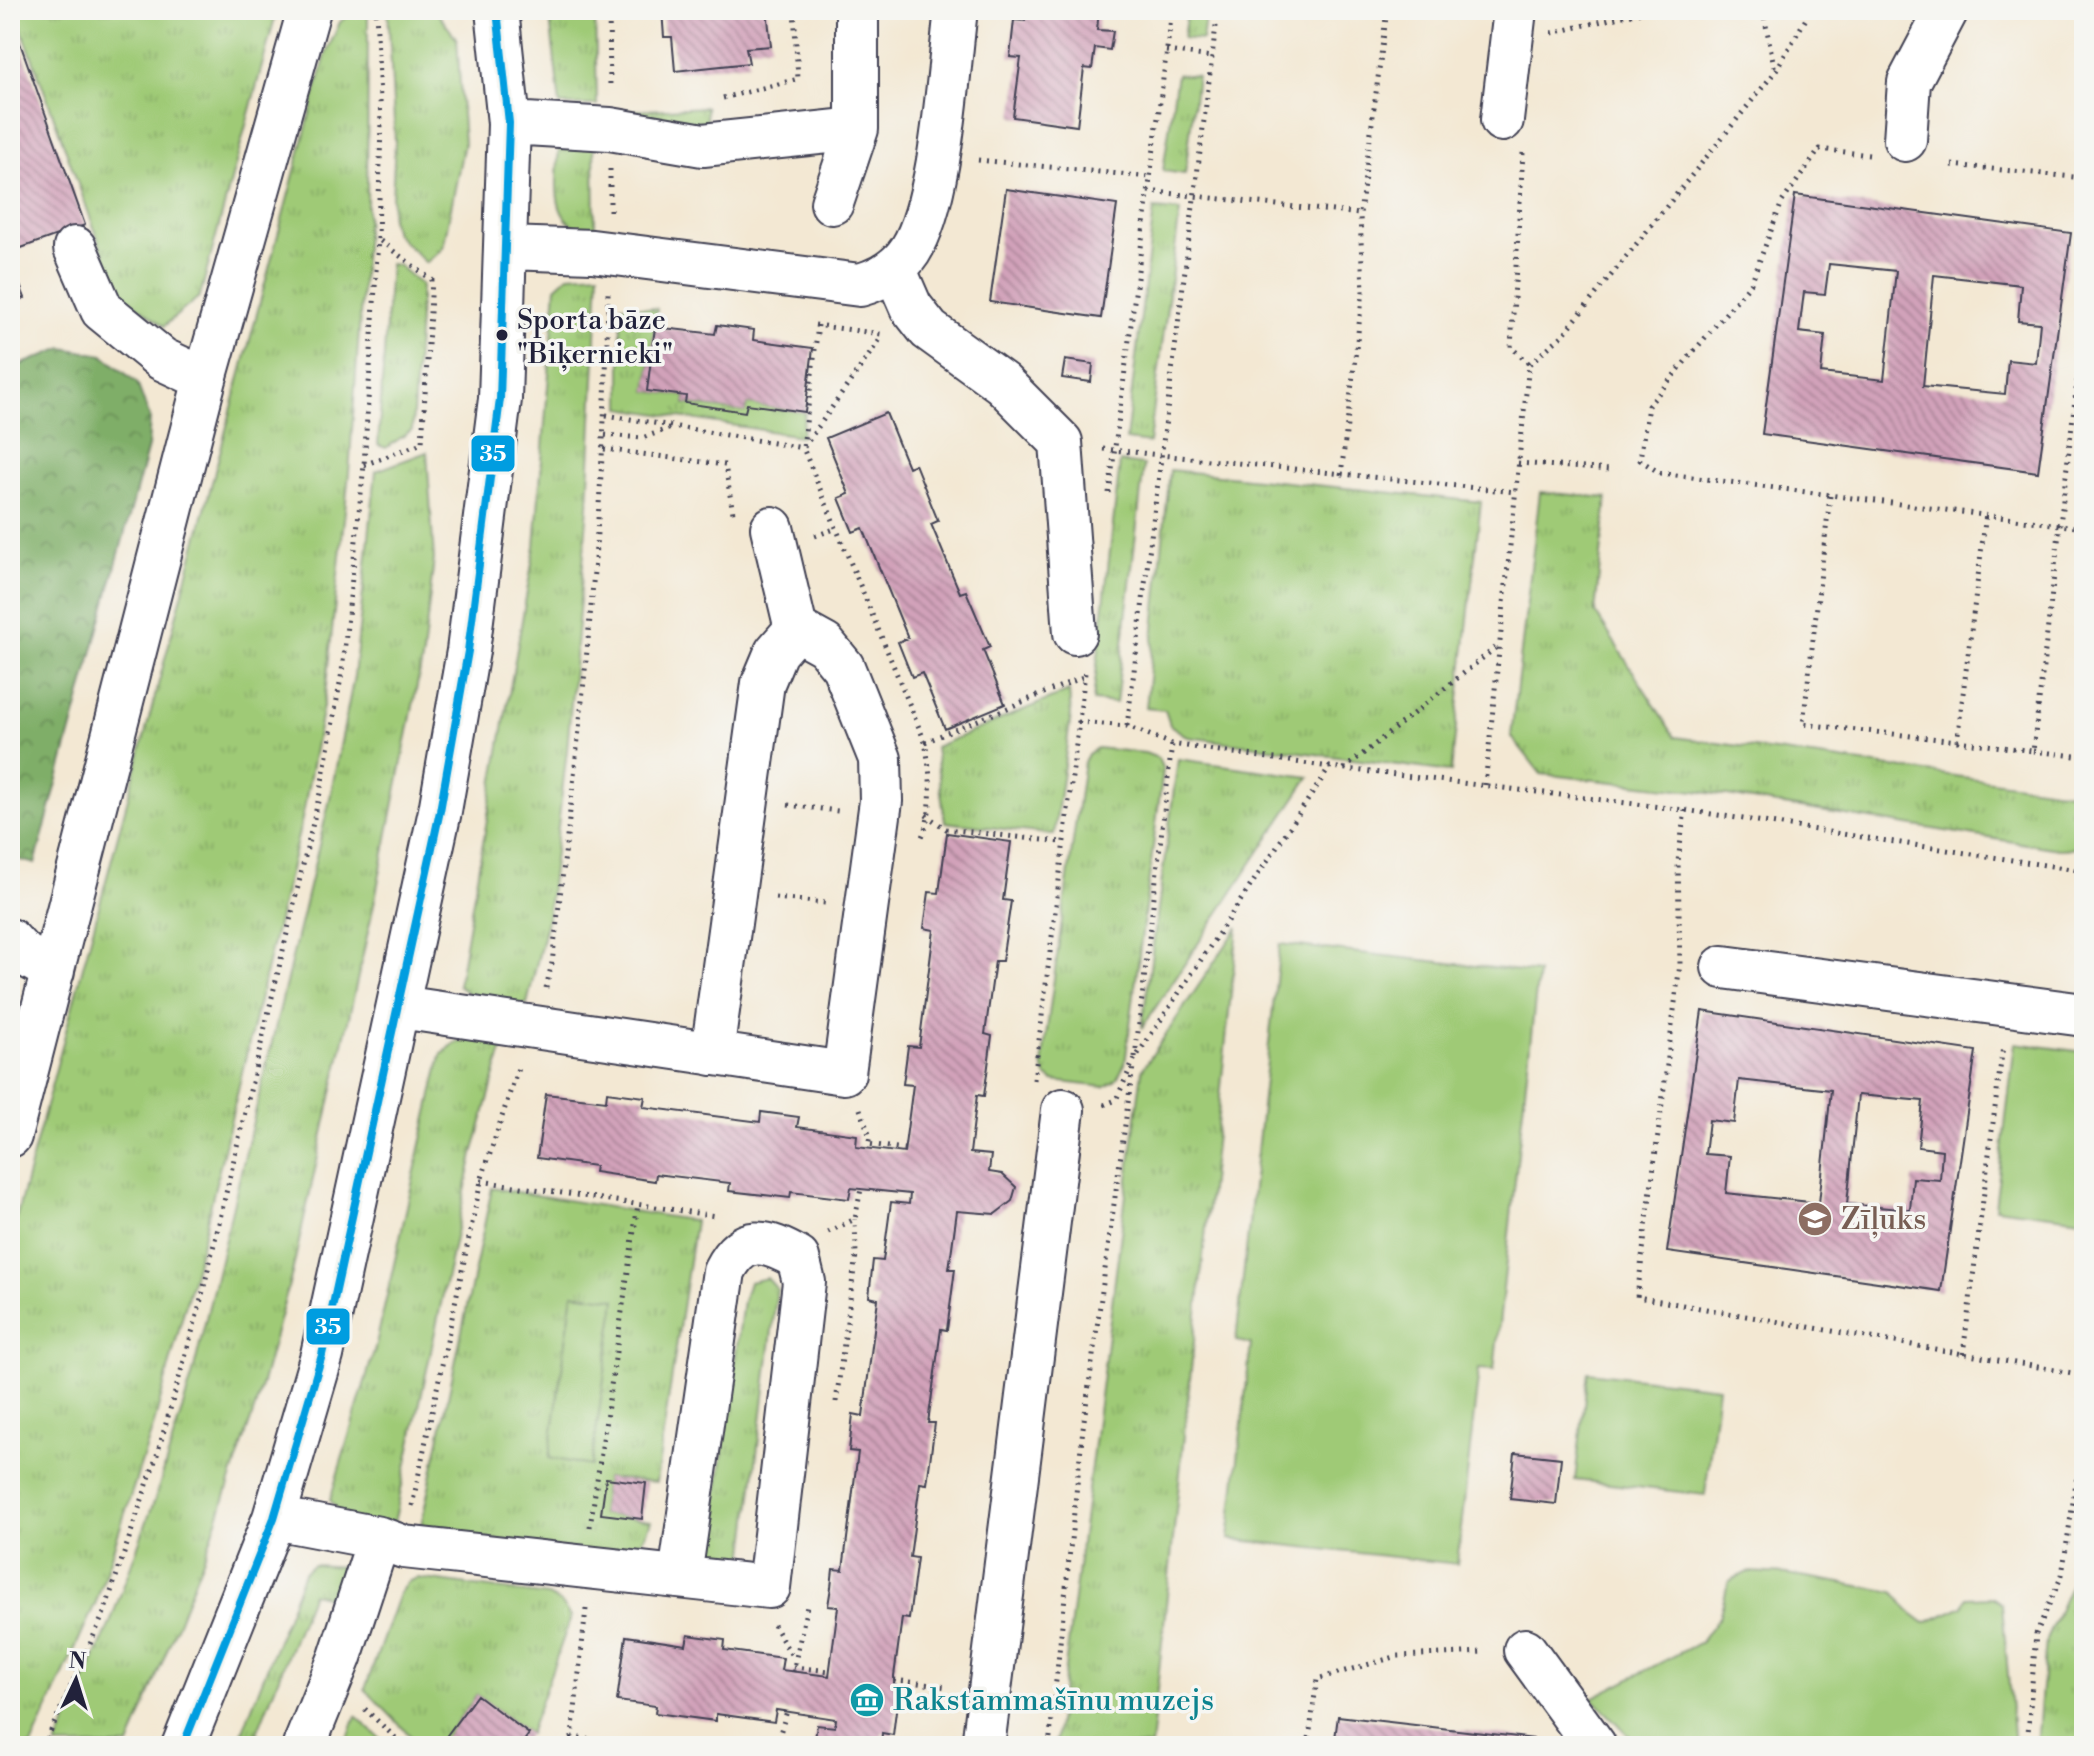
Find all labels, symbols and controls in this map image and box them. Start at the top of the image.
place label: Sporta bāze "Biķernieki" [517,303,673,372]
marker: Sporta bāze "Biķernieki" [494,327,510,343]
line badge: 35 [470,434,516,473]
text: 35 [480,441,506,468]
school or university icon: Zīļuks [1796,1200,1834,1238]
place label: Zīļuks [1841,1201,1926,1239]
line badge: 35 [305,1307,351,1346]
text: 35 [315,1314,341,1341]
north arrow [36,1640,116,1720]
text: N [68,1647,88,1676]
museum icon: Rakstāmmašīnu muzejs [848,1681,886,1719]
place label: Rakstāmmašīnu muzejs [893,1682,1214,1720]

